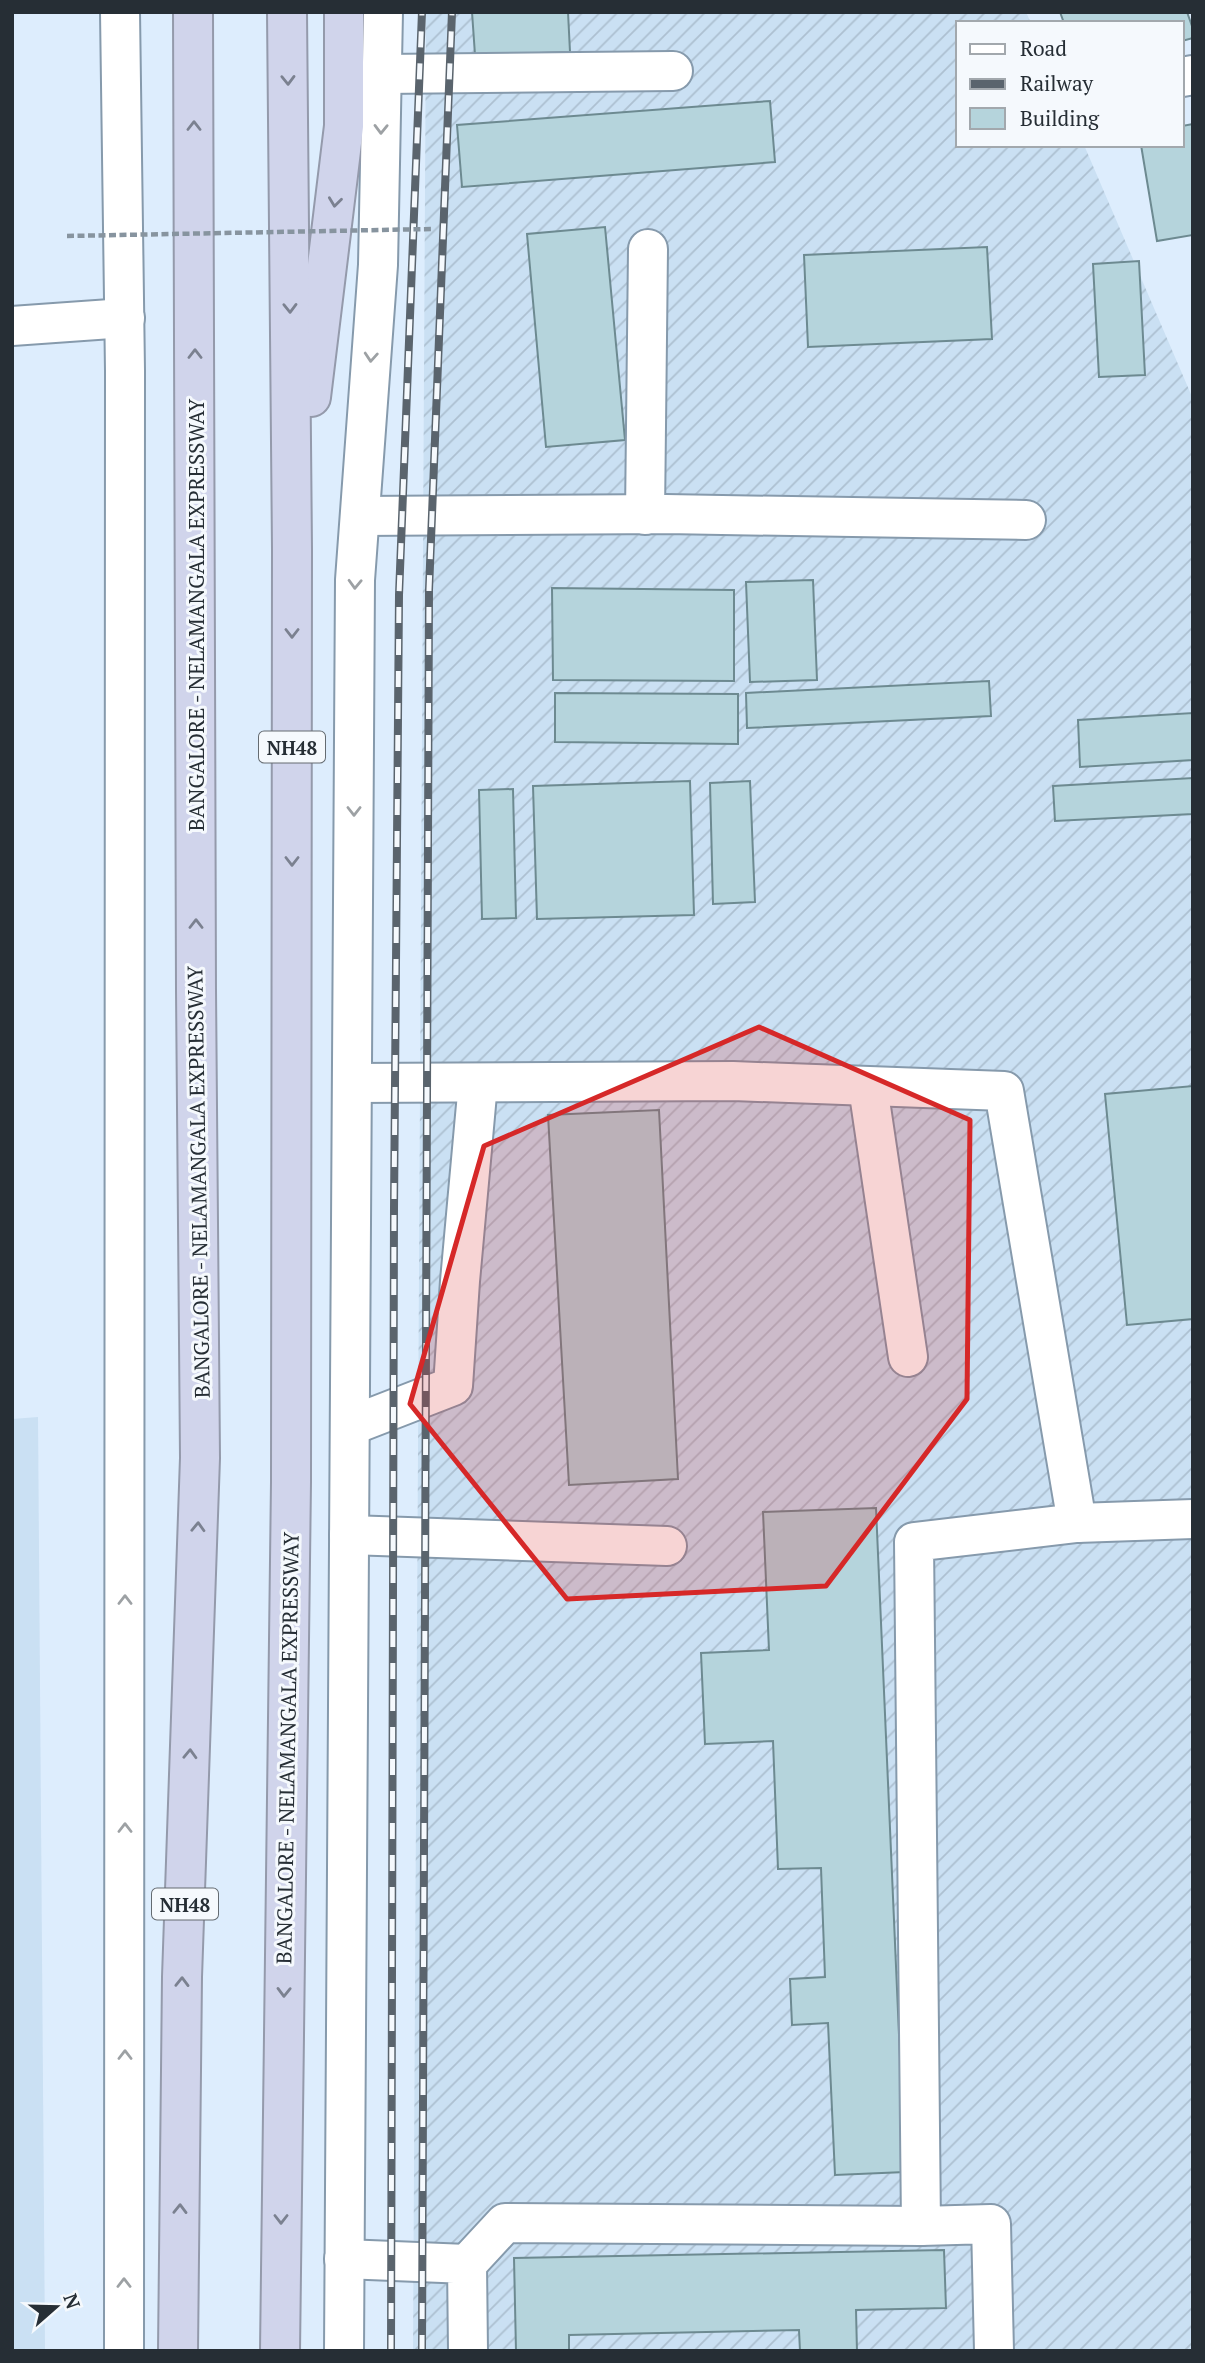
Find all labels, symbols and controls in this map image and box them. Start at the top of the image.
legend [956,21,1184,147]
text: Road [1020,34,1067,62]
text: Railway [1020,69,1094,97]
one-way arrow [280,76,296,86]
text: Building [1020,104,1100,132]
one-way arrow [186,121,202,131]
one-way arrow [373,124,388,135]
one-way arrow [327,197,342,208]
one-way arrow [282,303,298,314]
one-way arrow [187,348,203,359]
one-way arrow [364,351,379,362]
street label: BANGALORE - NELAMANGALA EXPRESSWAY [182,398,210,831]
one-way arrow [348,578,363,589]
one-way arrow [284,629,300,639]
road number: NH48 [259,732,325,762]
one-way arrow [346,806,361,817]
one-way arrow [284,856,300,867]
one-way arrow [188,919,204,929]
street label: BANGALORE - NELAMANGALA EXPRESSWAY [180,965,216,1398]
one-way arrow [191,1521,206,1532]
street label: BANGALORE - NELAMANGALA EXPRESSWAY [269,1531,305,1964]
one-way arrow [117,1594,133,1605]
one-way arrow [183,1748,198,1759]
one-way arrow [117,1822,133,1832]
road number: NH48 [152,1888,218,1920]
one-way arrow [175,1976,190,1987]
one-way arrow [276,1987,292,1997]
one-way arrow [117,2049,133,2060]
one-way arrow [172,2203,188,2214]
one-way arrow [273,2214,289,2225]
north arrow [21,2272,91,2342]
one-way arrow [116,2277,132,2287]
text: N [58,2290,87,2313]

